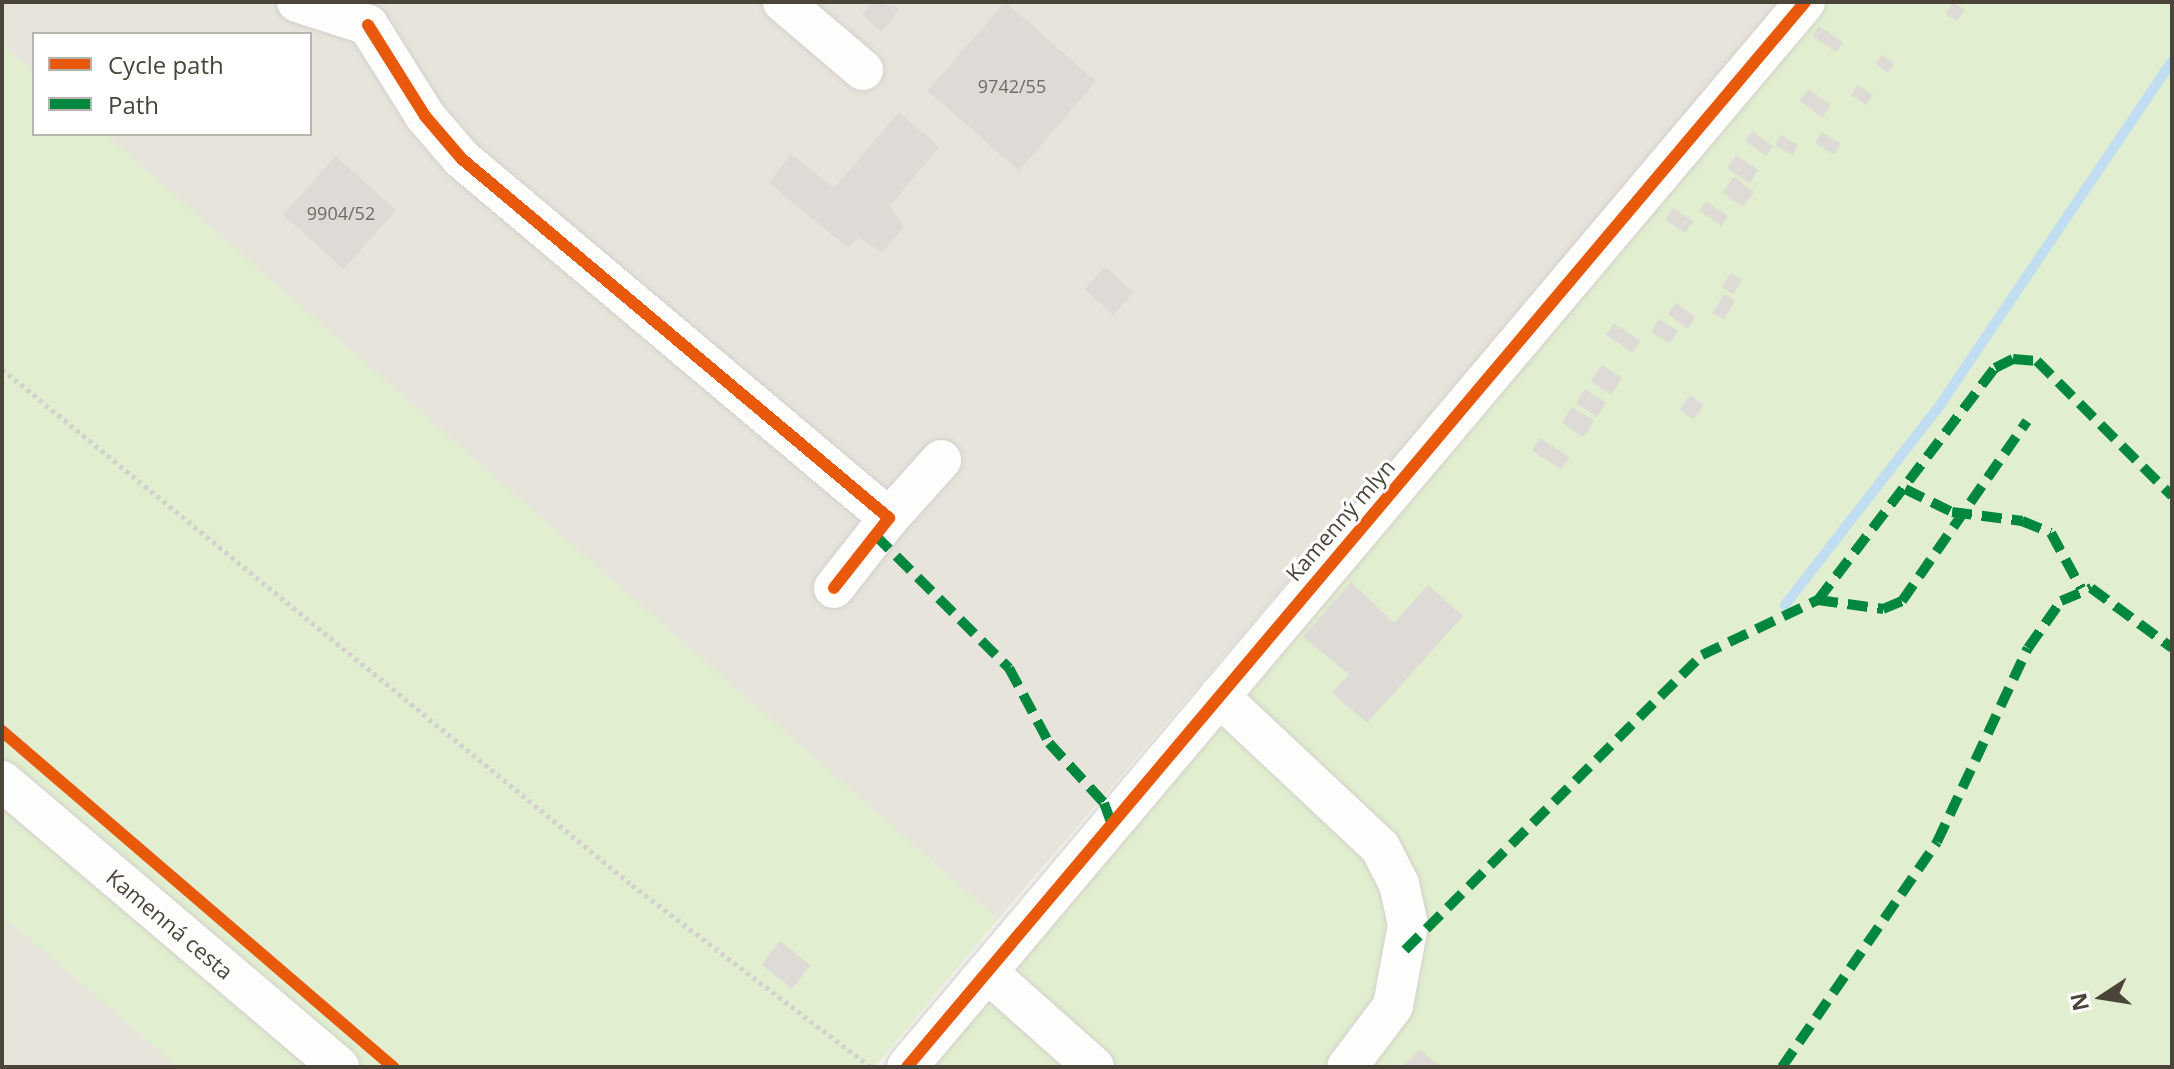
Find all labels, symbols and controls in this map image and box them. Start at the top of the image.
legend [32,32,312,136]
text: Cycle path [108,48,224,81]
house number: 9742/55 [978,75,1046,97]
text: Path [108,88,159,121]
house number: 9904/52 [307,202,375,224]
street label: Kamenný mlyn [1280,454,1400,586]
street label: Kamenná cesta [101,863,239,985]
north arrow [2062,957,2142,1037]
text: N [2062,990,2095,1014]

